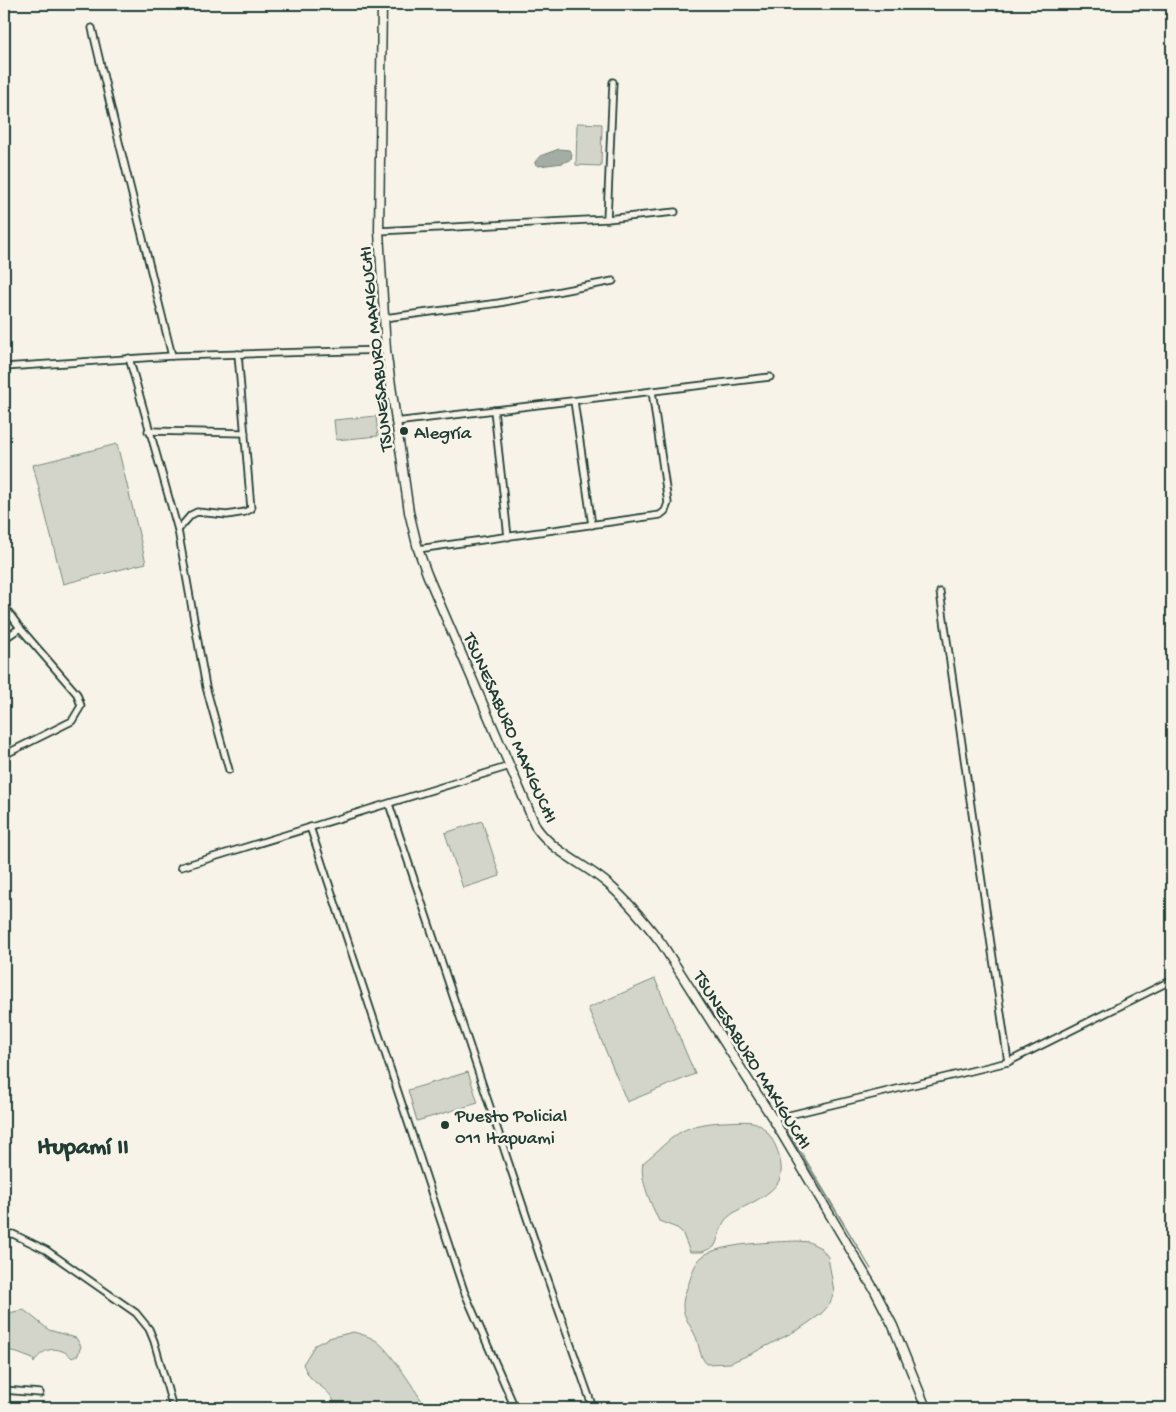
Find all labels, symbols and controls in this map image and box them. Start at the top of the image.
street label: TSUNESABURO MAKIGUCHI [355,245,400,453]
place label: Alegría [414,423,473,446]
marker: Alegría [398,425,410,437]
street label: TSUNESABURO MAKIGUCHI [456,629,561,827]
street label: TSUNESABURO MAKIGUCHI [686,967,815,1154]
place label: Puesto Policial 011 Itapuami [454,1106,567,1151]
marker: Puesto Policial 011 Itapuami [439,1119,451,1131]
district label: Itupamí II [37,1134,129,1163]

